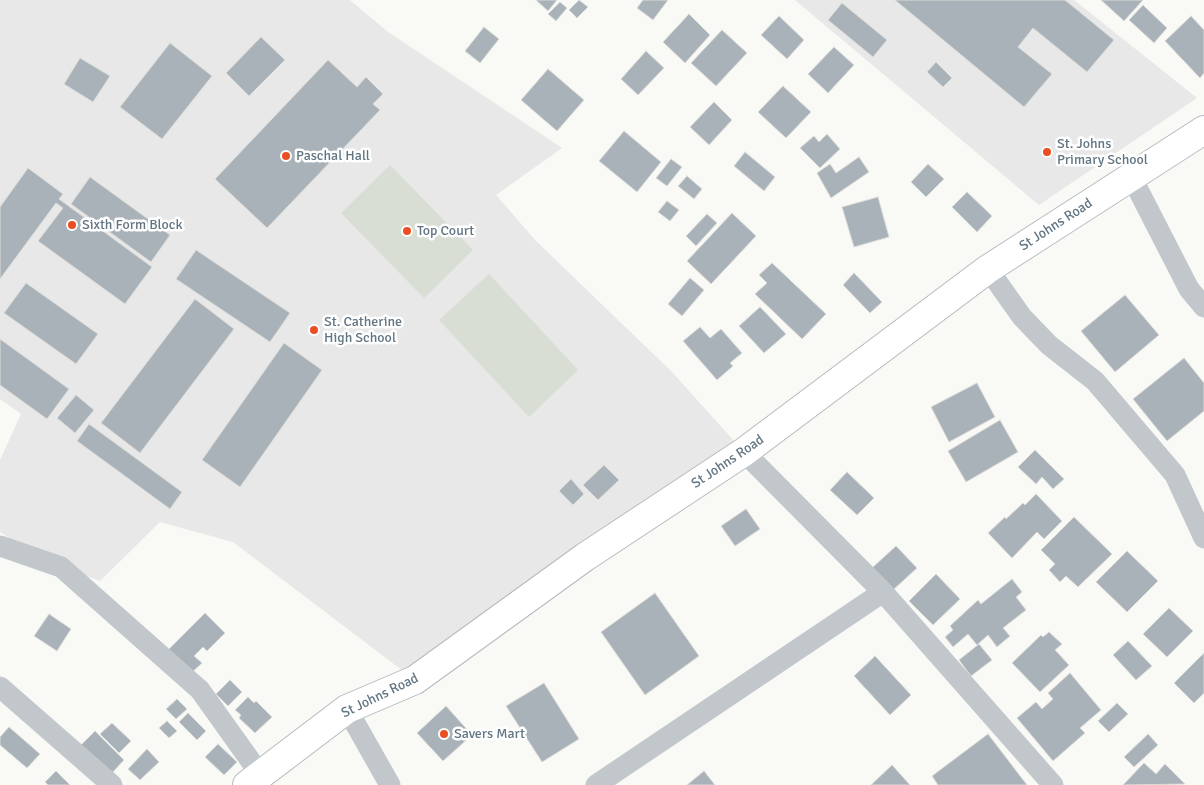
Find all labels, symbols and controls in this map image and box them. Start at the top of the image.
place label: St. Johns Primary School [1057,136,1148,168]
marker: St. Johns Primary School [1041,146,1053,158]
place label: Paschal Hall [296,148,370,164]
marker: Paschal Hall [280,150,292,162]
street label: St Johns Road [1016,195,1096,255]
place label: Sixth Form Block [82,217,182,233]
marker: Sixth Form Block [66,219,78,231]
place label: Top Court [417,223,474,239]
marker: Top Court [401,225,413,237]
place label: St. Catherine High School [324,314,402,347]
marker: St. Catherine High School [308,324,320,336]
street label: St Johns Road [689,432,767,492]
street label: St Johns Road [339,670,421,722]
place label: Savers Mart [454,726,525,742]
marker: Savers Mart [438,728,450,740]

